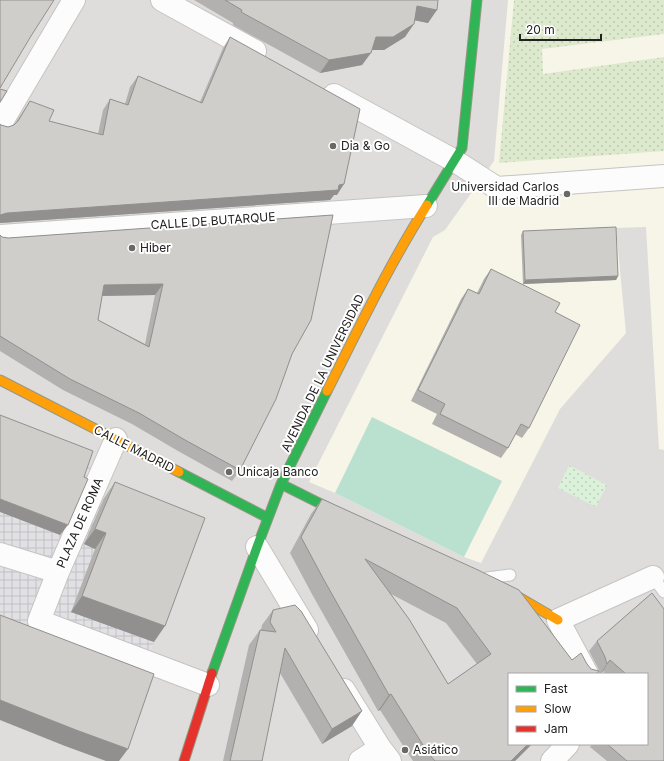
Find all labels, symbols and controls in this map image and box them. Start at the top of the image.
scale bar [520,16,601,42]
text: 20 m [526,22,555,37]
place label: Dia & Go [341,138,390,153]
marker: Dia & Go [328,141,338,151]
place label: Universidad Carlos III de Madrid [451,179,559,208]
marker: Universidad Carlos III de Madrid [562,189,572,199]
street label: CALLE DE BUTARQUE [150,209,276,232]
place label: Hiber [140,240,171,255]
marker: Hiber [127,243,137,253]
street label: AVENIDA DE LA UNIVERSIDAD [278,292,367,454]
street label: CALLE MADRID [91,422,177,475]
place label: Unicaja Banco [237,464,318,479]
marker: Unicaja Banco [224,467,234,477]
street label: PLAZA DE ROMA [53,475,106,570]
legend [508,673,648,745]
text: Fast [544,681,568,696]
text: Slow [544,701,572,716]
text: Jam [544,721,568,736]
place label: Asiático [413,742,458,757]
marker: Asiático [400,745,410,755]

